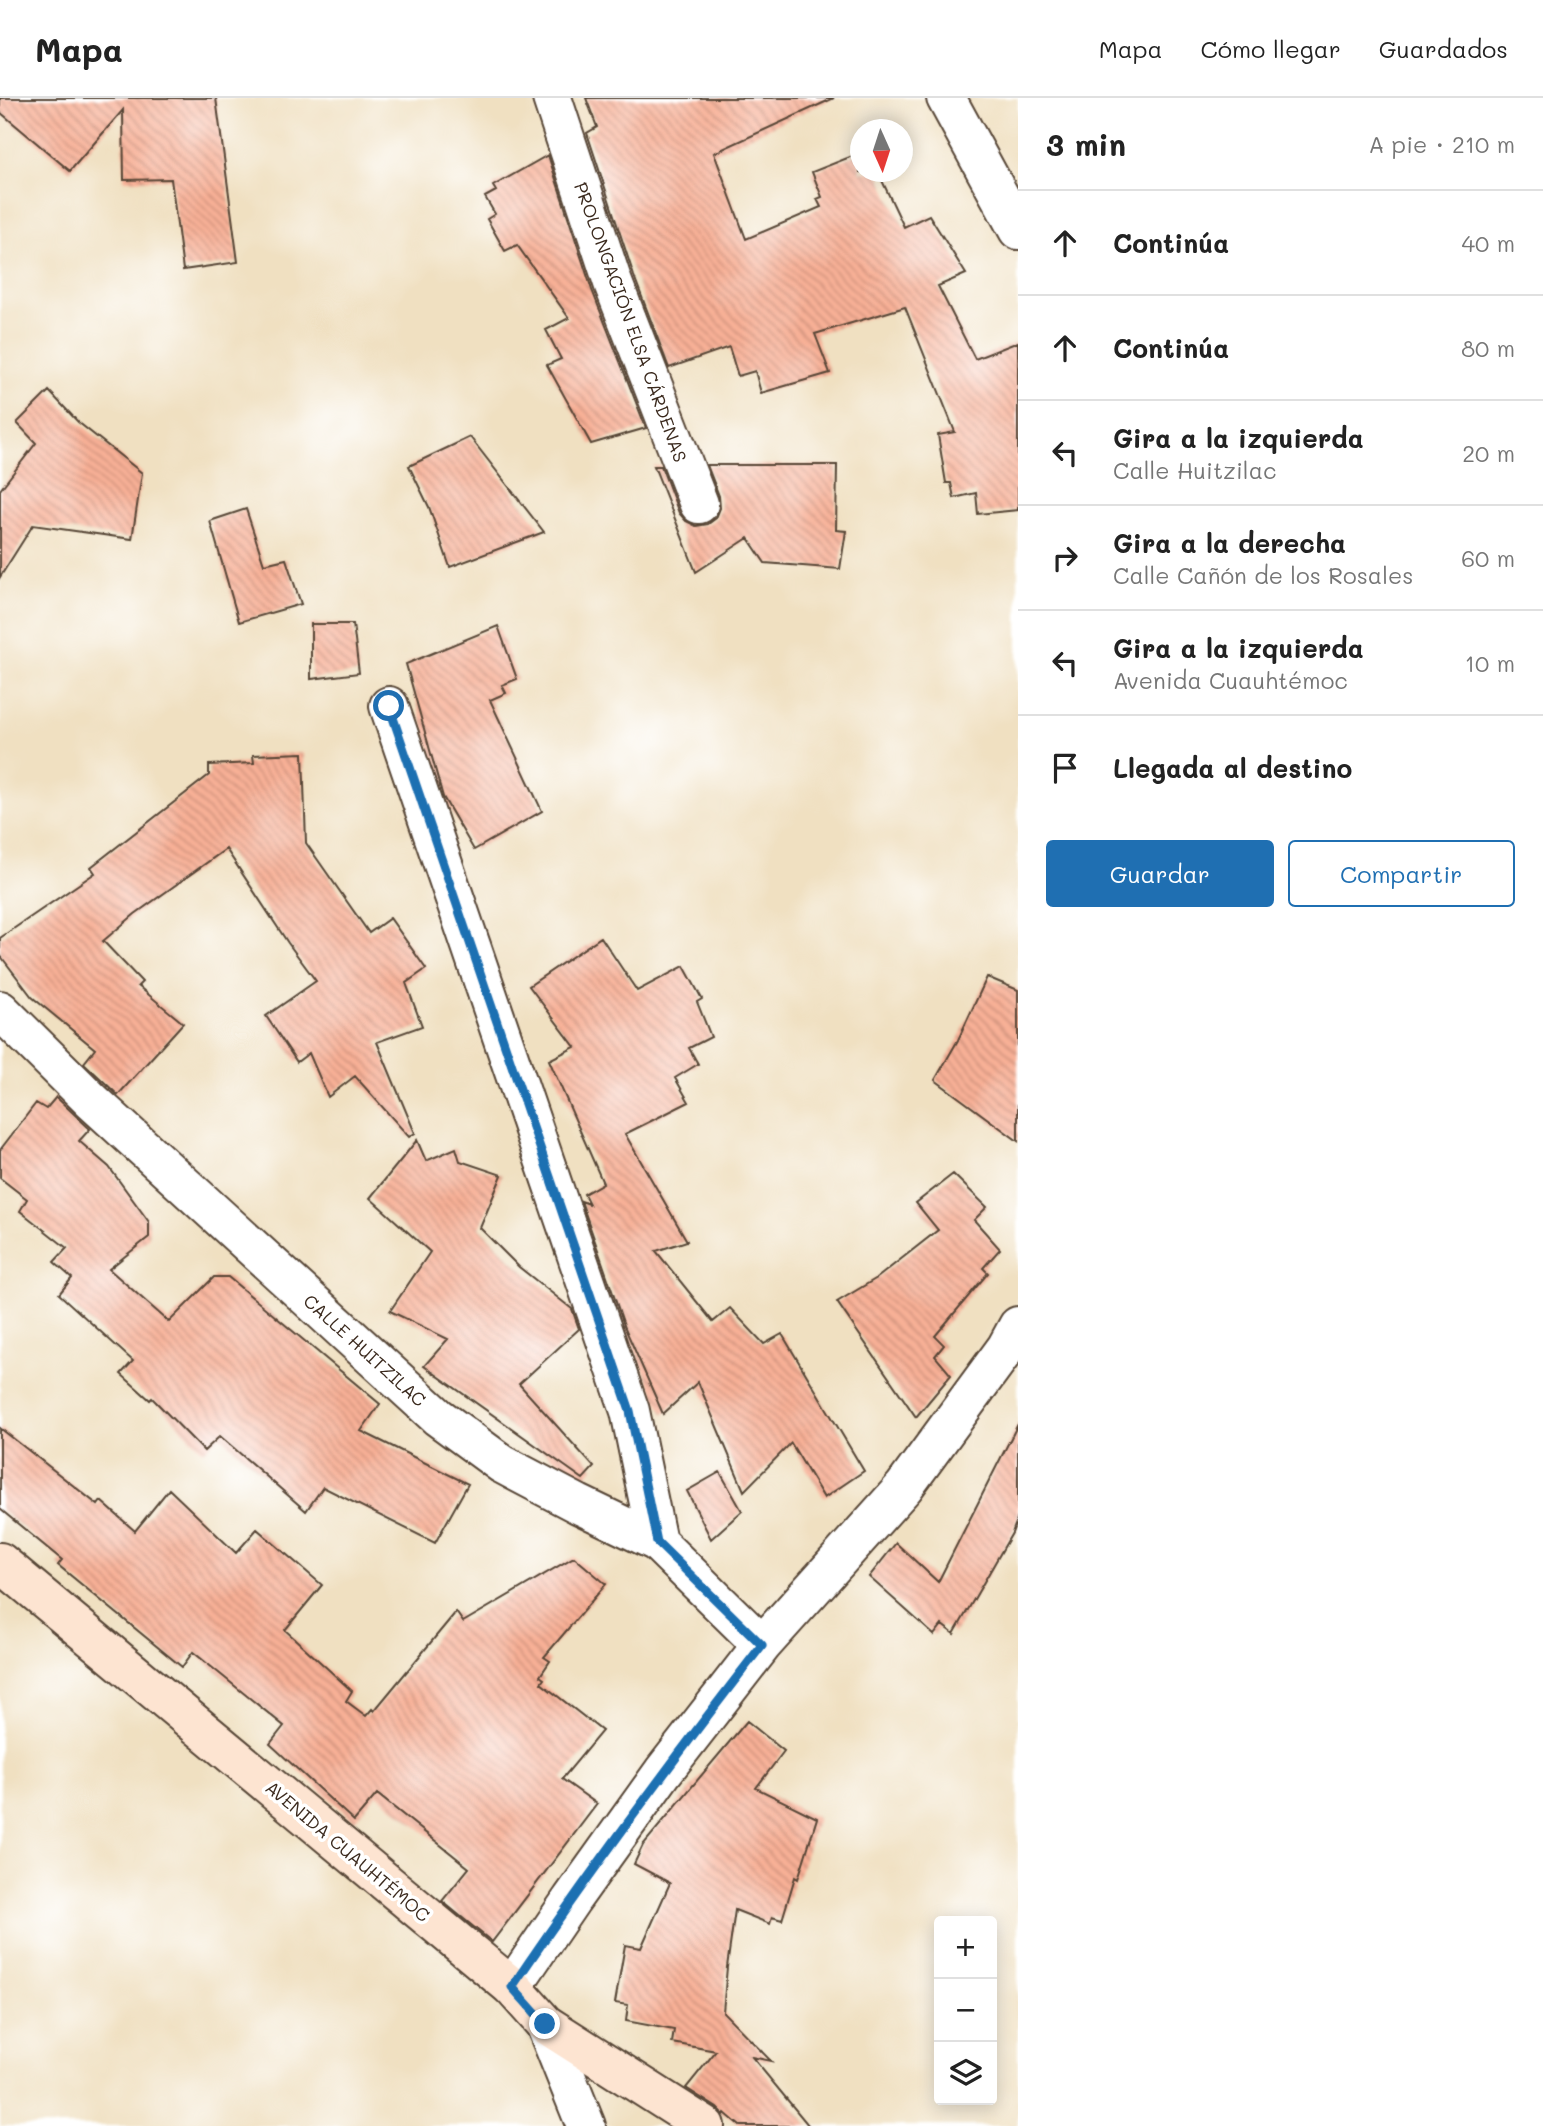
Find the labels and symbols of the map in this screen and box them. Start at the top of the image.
north arrow [850,119,913,182]
street label: PROLONGACIÓN ELSA CÁRDENAS [569,179,693,465]
route start [373,690,404,721]
street label: CALLE HUITZILAC [299,1289,431,1411]
street label: AVENIDA CUAUHTÉMOC [261,1775,435,1927]
route end [529,2008,560,2039]

